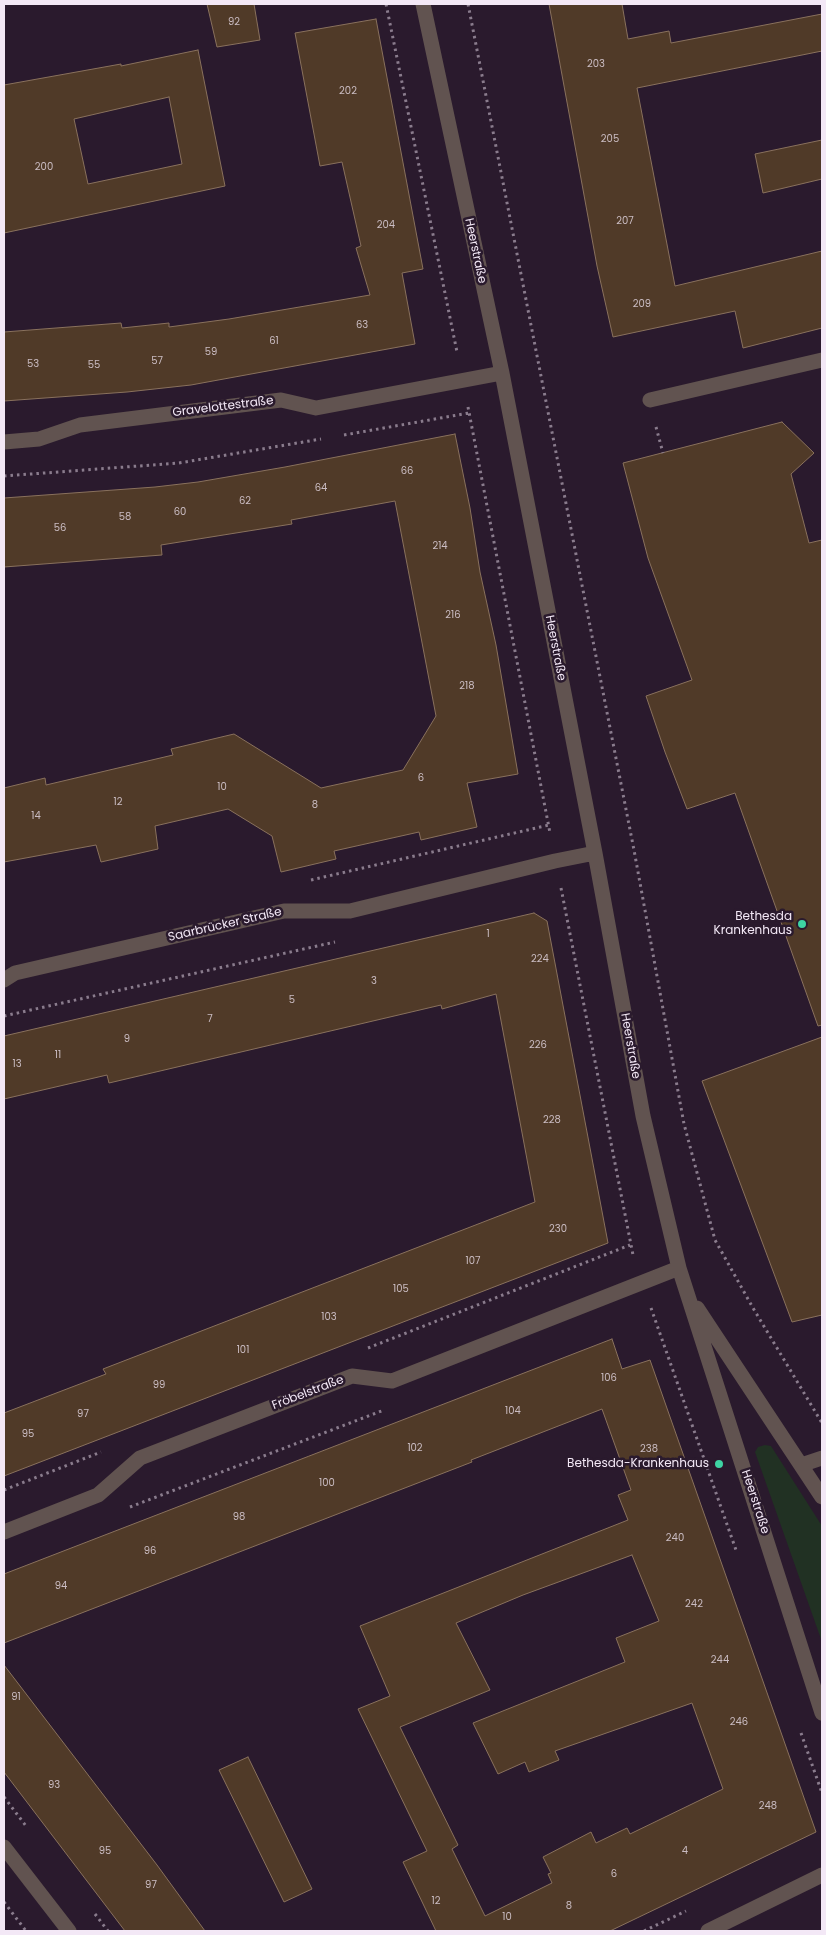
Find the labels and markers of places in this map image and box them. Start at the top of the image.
place label: Bethesda Krankenhaus [714,910,792,938]
marker: Bethesda Krankenhaus [796,918,808,930]
place label: Bethesda-Krankenhaus [567,1457,709,1471]
marker: Bethesda-Krankenhaus [713,1458,725,1470]

